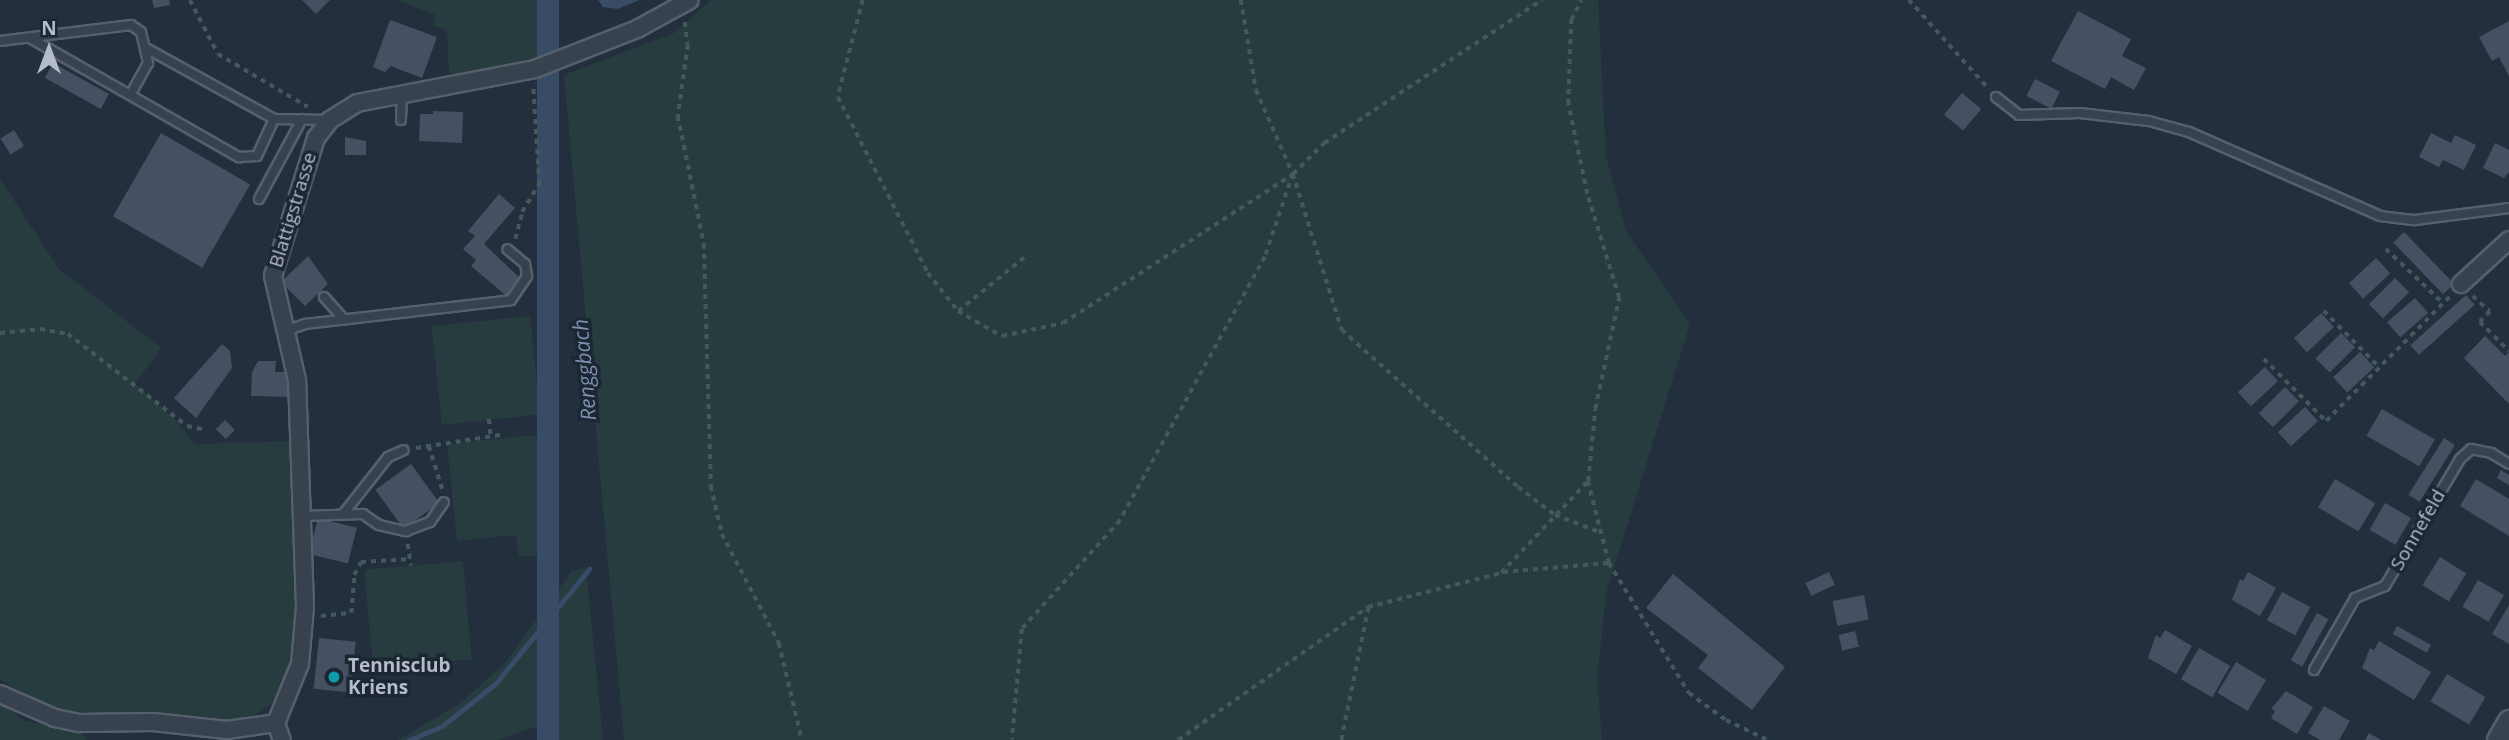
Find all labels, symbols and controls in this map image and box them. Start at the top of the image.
north arrow [14,14,84,84]
text: N [41,15,57,41]
street label: Blattigstrasse [265,150,321,270]
water label: Renggbach [567,318,601,422]
street label: Sonnefeld [2386,486,2450,574]
place label: Tennisclub Kriens [348,655,451,699]
marker: Tennisclub Kriens [326,669,342,685]

